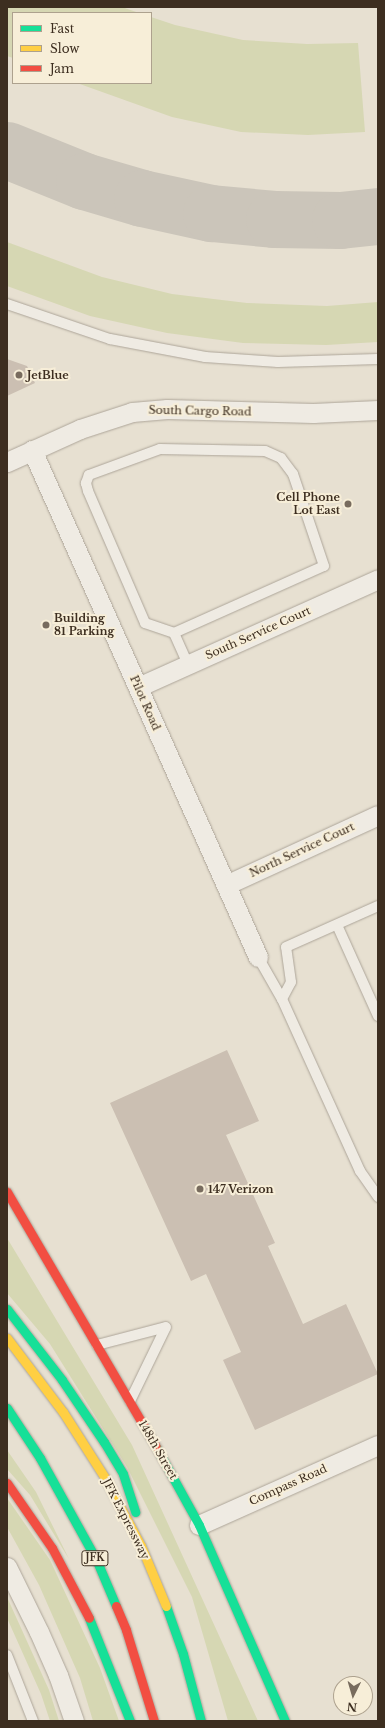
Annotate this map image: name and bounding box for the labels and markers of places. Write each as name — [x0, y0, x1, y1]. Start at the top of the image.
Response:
place label: JetBlue — [27, 368, 69, 382]
marker: JetBlue — [14, 370, 24, 380]
place label: Cell Phone Lot East — [276, 491, 340, 517]
marker: Cell Phone Lot East — [343, 499, 353, 509]
place label: Building 81 Parking — [54, 612, 114, 638]
marker: Building 81 Parking — [41, 620, 51, 630]
place label: 147 Verizon — [208, 1182, 274, 1196]
marker: 147 Verizon — [195, 1184, 205, 1194]

